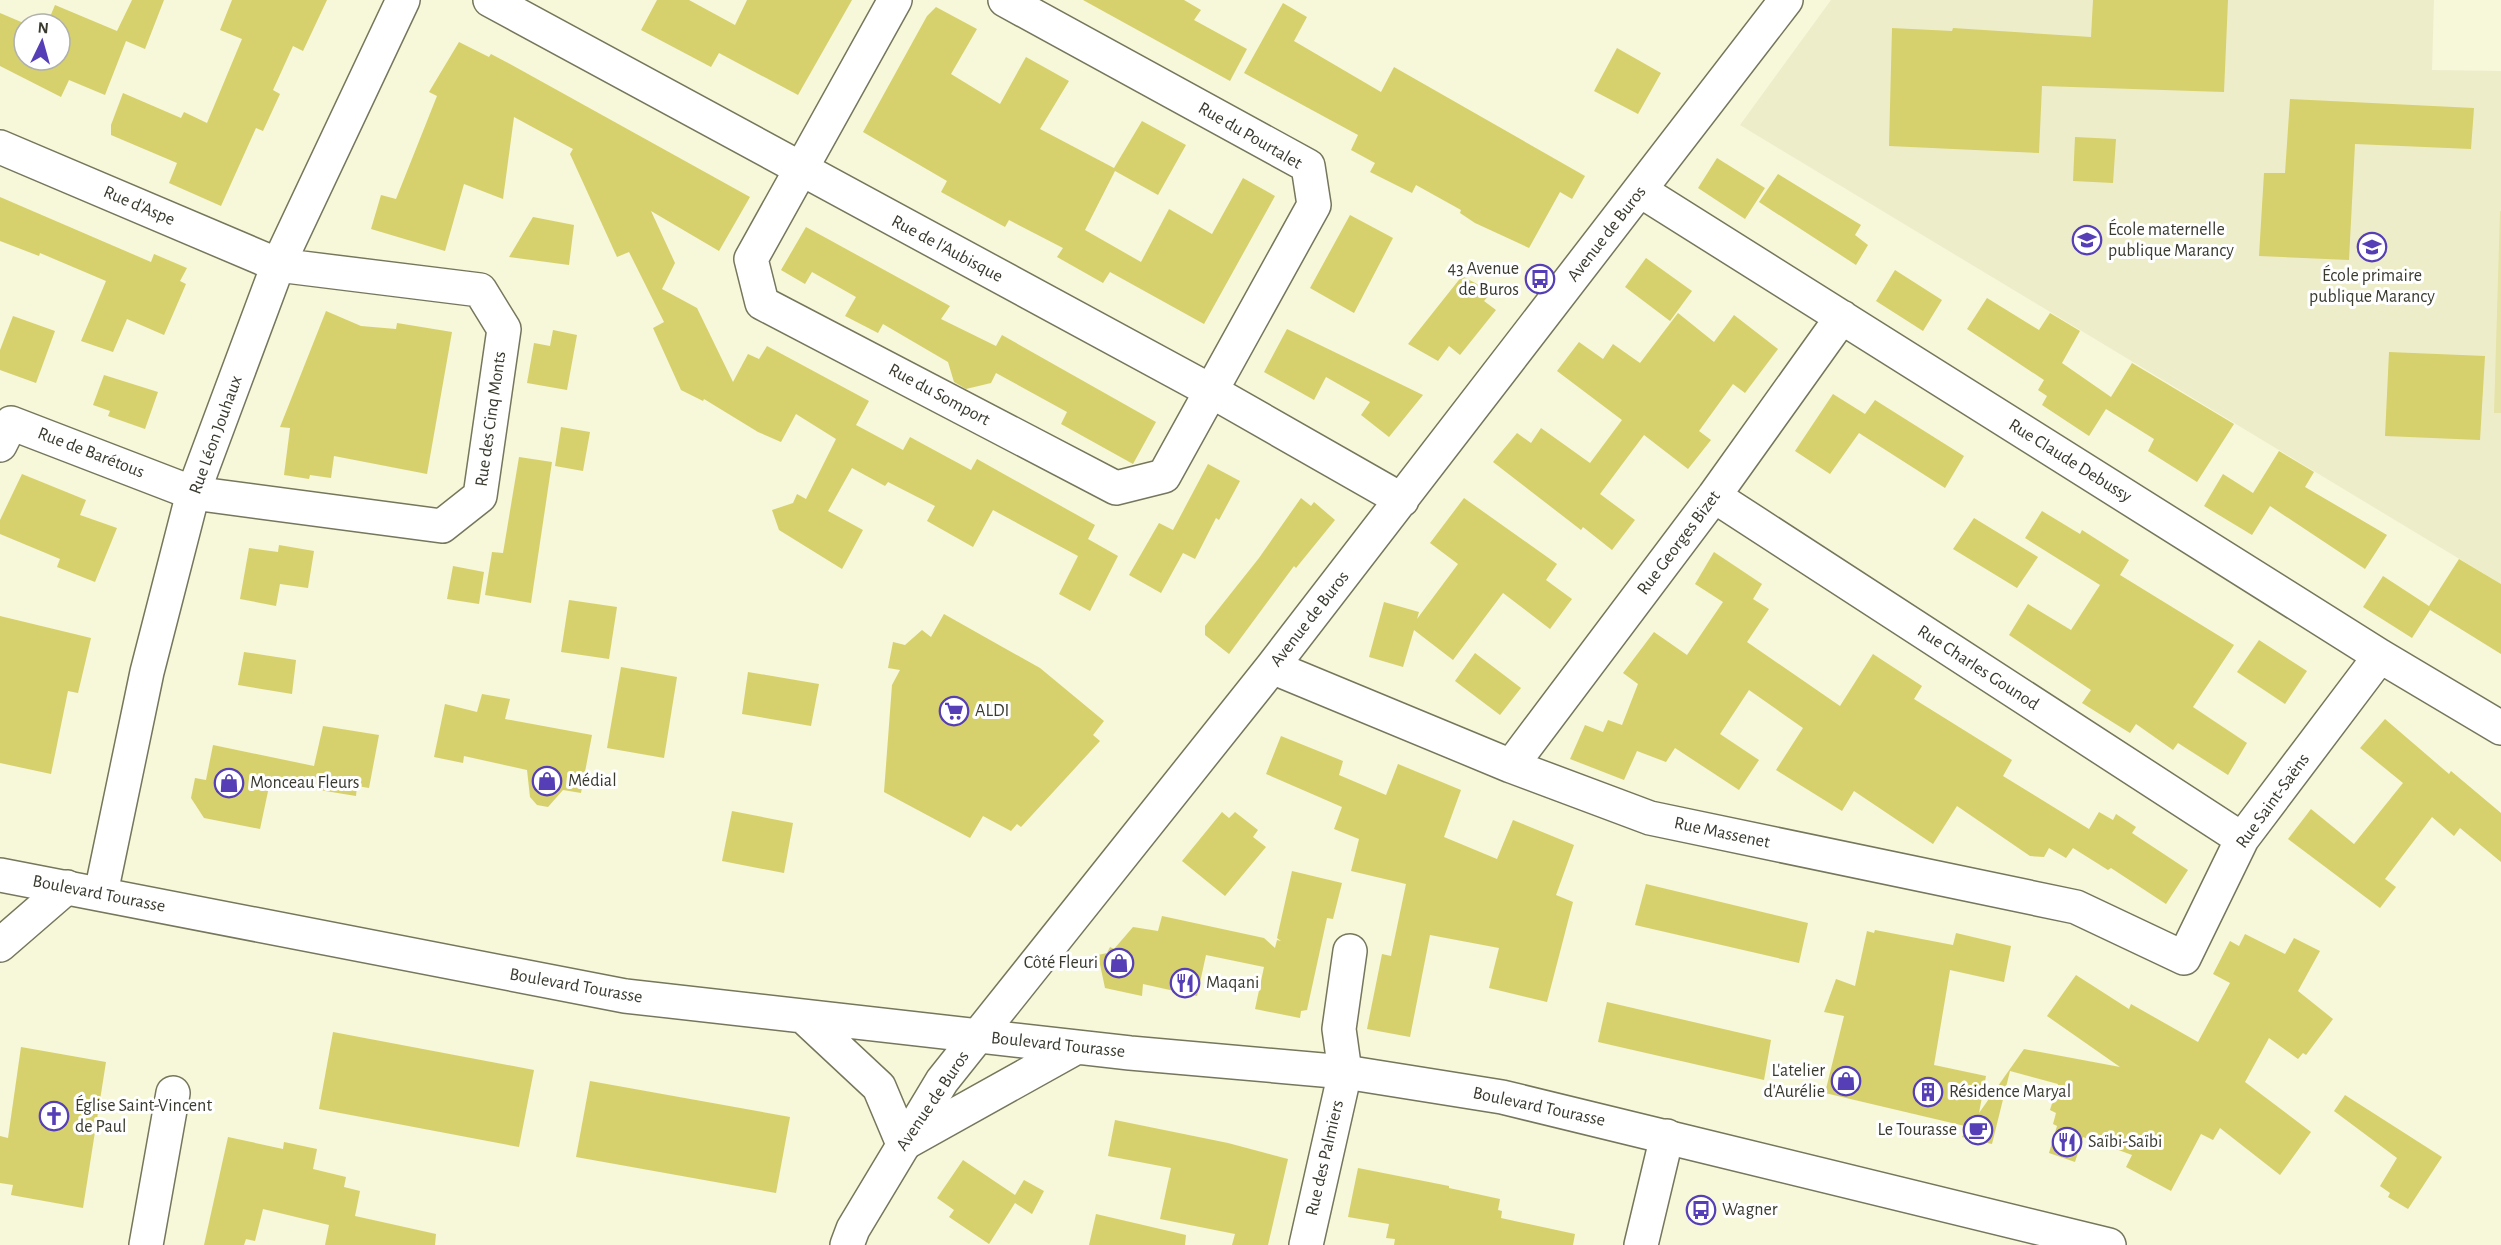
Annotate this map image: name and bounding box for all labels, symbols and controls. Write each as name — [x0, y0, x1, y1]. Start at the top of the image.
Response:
north arrow — [12, 12, 72, 72]
text: N — [37, 20, 49, 37]
street label: Rue du Pourtalet — [1195, 99, 1305, 173]
street label: Rue d'Aspe — [101, 183, 177, 229]
street label: Avenue de Buros — [1564, 183, 1650, 285]
street label: Rue de l'Aubisque — [888, 212, 1006, 286]
place label: École maternelle publique Marancy — [2108, 218, 2234, 260]
school or university icon: École maternelle publique Marancy — [2071, 224, 2103, 256]
school or university icon: École primaire publique Marancy — [2356, 231, 2388, 263]
place label: 43 Avenue de Buros — [1447, 260, 1519, 299]
bus stop icon: 43 Avenue de Buros — [1524, 263, 1556, 295]
place label: École primaire publique Marancy — [2309, 264, 2435, 306]
street label: Rue des Cinq Monts — [473, 350, 509, 488]
street label: Rue du Somport — [885, 361, 993, 429]
street label: Rue Léon Jouhaux — [186, 373, 246, 497]
street label: Rue Claude Debussy — [2005, 416, 2135, 506]
street label: Rue de Barétous — [35, 424, 147, 482]
street label: Rue Georges Bizet — [1634, 487, 1724, 598]
street label: Avenue de Buros — [1267, 568, 1353, 670]
street label: Rue Charles Gounod — [1914, 622, 2042, 714]
supermarket icon: ALDI — [938, 695, 970, 727]
place label: ALDI — [975, 702, 1009, 720]
street label: Rue Saint-Saëns — [2233, 750, 2313, 852]
shop icon: Médial — [531, 765, 563, 797]
shop icon: Monceau Fleurs — [213, 767, 245, 799]
place label: Médial — [568, 772, 617, 790]
place label: Monceau Fleurs — [250, 774, 360, 792]
street label: Rue Massenet — [1673, 814, 1772, 852]
street label: Boulevard Tourasse — [31, 872, 167, 916]
shop icon: Côté Fleuri — [1103, 947, 1135, 979]
place label: Côté Fleuri — [1024, 954, 1098, 972]
street label: Boulevard Tourasse — [508, 965, 644, 1007]
restaurant icon: Maqani — [1169, 967, 1201, 999]
place label: Maqani — [1206, 974, 1259, 992]
street label: Boulevard Tourasse — [990, 1029, 1126, 1061]
street label: Avenue de Buros — [893, 1048, 973, 1154]
place label: L'atelier d'Aurélie — [1764, 1062, 1825, 1101]
shop icon: L'atelier d'Aurélie — [1830, 1065, 1862, 1097]
building icon: Résidence Maryal — [1912, 1076, 1944, 1108]
place label: Résidence Maryal — [1949, 1083, 2071, 1101]
street label: Boulevard Tourasse — [1471, 1084, 1607, 1130]
place label: Église Saint-Vincent de Paul — [75, 1094, 212, 1136]
street label: Rue des Palmiers — [1303, 1098, 1347, 1218]
church icon: Église Saint-Vincent de Paul — [38, 1100, 70, 1132]
cafe icon: Le Tourasse — [1962, 1114, 1994, 1146]
place label: Le Tourasse — [1877, 1121, 1957, 1139]
restaurant icon: Saïbi-Saïbi — [2051, 1126, 2083, 1158]
place label: Saïbi-Saïbi — [2088, 1133, 2162, 1151]
bus stop icon: Wagner — [1685, 1194, 1717, 1226]
place label: Wagner — [1722, 1201, 1778, 1219]

